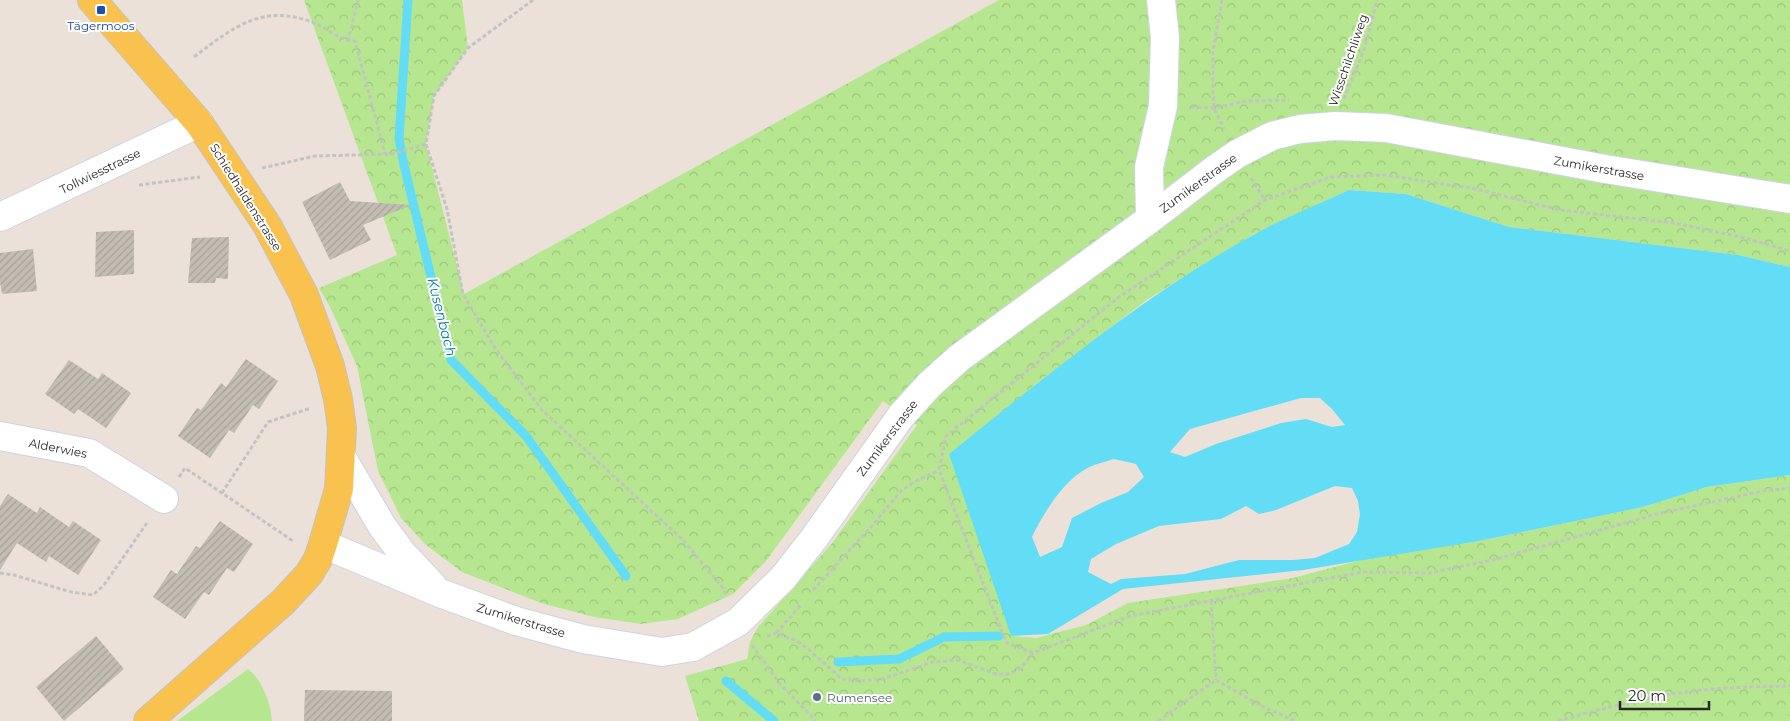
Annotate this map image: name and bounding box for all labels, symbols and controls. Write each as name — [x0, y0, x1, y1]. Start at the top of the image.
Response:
marker: Tägermoos — [95, 4, 107, 16]
street label: Wisschilchliweg — [1325, 12, 1371, 108]
place label: Tägermoos — [67, 18, 135, 33]
street label: Schiedhaldenstrasse — [207, 141, 285, 253]
street label: Tollwiesstrasse — [57, 145, 143, 197]
street label: Zumikerstrasse — [1156, 150, 1240, 216]
street label: Zumikerstrasse — [1552, 153, 1646, 183]
water label: Kusenbach — [424, 276, 460, 358]
street label: Zumikerstrasse — [853, 397, 921, 479]
street label: Alderwies — [28, 435, 89, 461]
street label: Zumikerstrasse — [475, 599, 567, 641]
scale bar — [1620, 678, 1709, 710]
text: 20 m — [1628, 686, 1666, 705]
place label: Rumensee — [827, 690, 892, 705]
marker: Rumensee — [811, 691, 823, 703]

